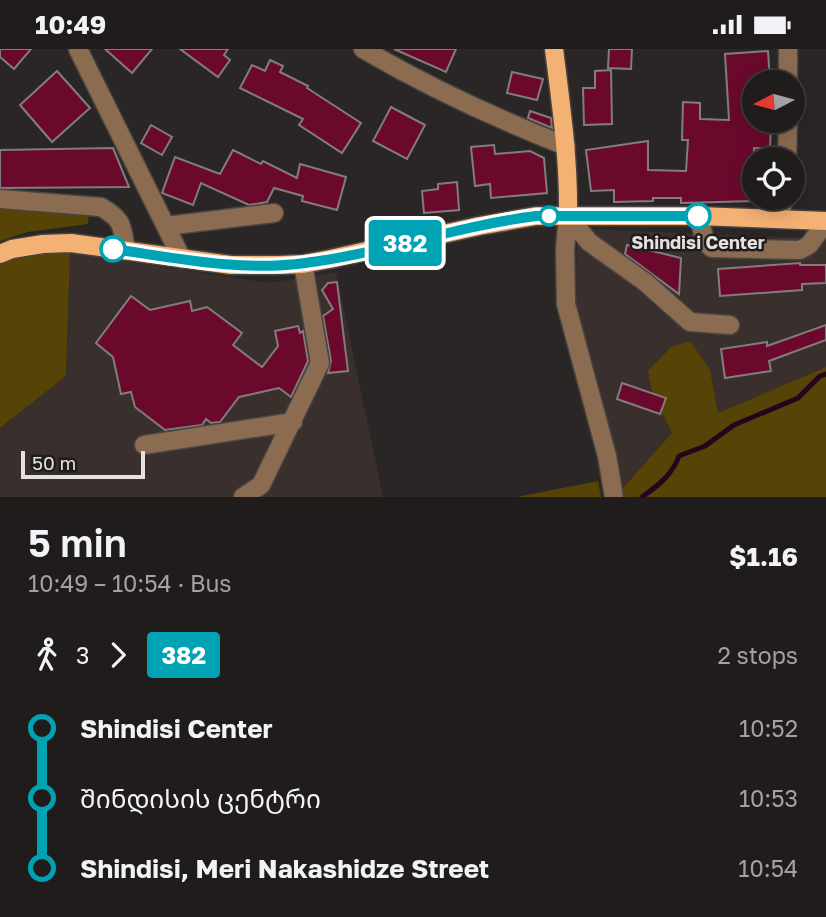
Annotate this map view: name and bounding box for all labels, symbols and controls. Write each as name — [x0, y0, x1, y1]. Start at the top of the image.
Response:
text: 10:49 — [35, 9, 106, 40]
north arrow — [742, 70, 805, 133]
map controls — [742, 70, 805, 210]
button: locate — [742, 147, 805, 210]
marker: Shindisi Center — [685, 203, 711, 229]
unlabelled marker — [539, 206, 559, 226]
line badge: 382 — [365, 220, 445, 266]
text: 382 — [383, 228, 427, 257]
place label: Shindisi Center — [631, 231, 765, 253]
unlabelled marker — [100, 236, 126, 262]
scale bar — [21, 448, 145, 480]
text: 50 m — [32, 451, 76, 474]
text: 5 min — [28, 520, 127, 565]
text: $1.16 — [729, 541, 798, 572]
text: 10:49 – 10:54 · Bus — [28, 569, 232, 597]
icon: walk — [28, 636, 66, 674]
icon: forward — [99, 636, 137, 674]
text: 382 — [161, 640, 206, 669]
text: 3 — [76, 641, 89, 669]
text: 2 stops — [717, 641, 798, 669]
text: Shindisi Center — [80, 713, 273, 744]
text: 10:52 — [739, 714, 798, 742]
text: შინდისის ცენტრი — [80, 783, 321, 814]
text: 10:53 — [739, 784, 798, 812]
text: Shindisi, Meri Nakashidze Street — [80, 853, 489, 884]
text: 10:54 — [738, 854, 798, 882]

